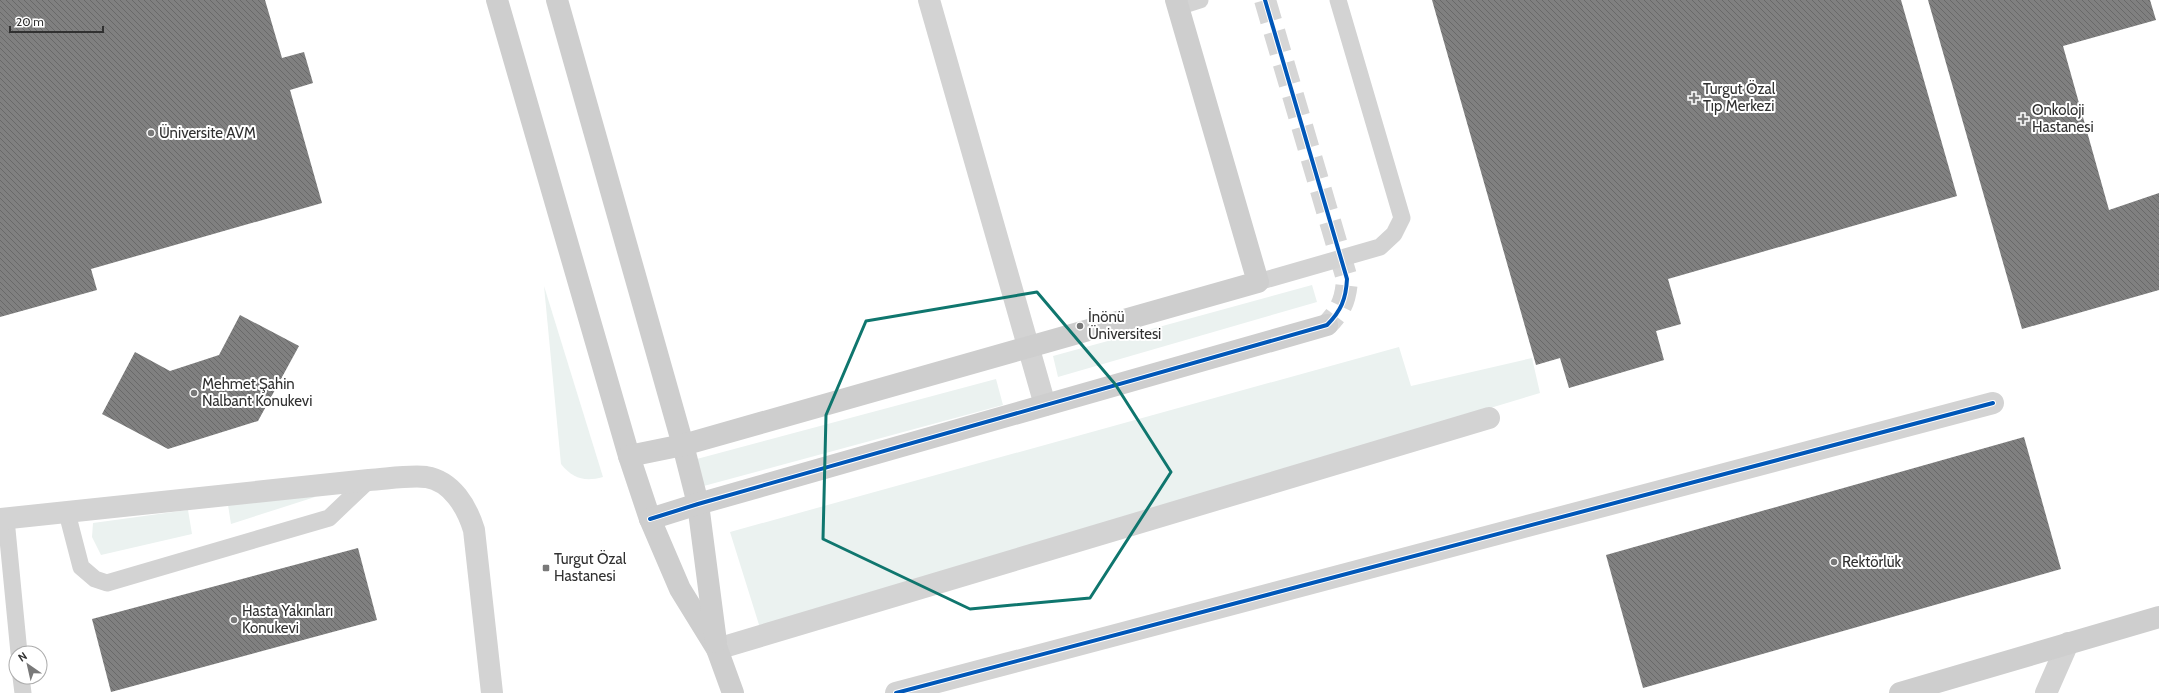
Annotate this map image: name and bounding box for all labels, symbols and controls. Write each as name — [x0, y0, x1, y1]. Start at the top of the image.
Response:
scale bar — [10, 8, 103, 34]
text: 20 m — [16, 14, 44, 29]
place label: Turgut Özal Tıp Merkezi — [1703, 80, 1776, 115]
marker: Turgut Özal Tıp Merkezi — [1688, 92, 1700, 104]
place label: Onkoloji Hastanesi — [2032, 101, 2094, 136]
marker: Onkoloji Hastanesi — [2017, 113, 2029, 125]
place label: Üniversite AVM — [159, 124, 256, 142]
marker: Üniversite AVM — [146, 128, 156, 138]
place label: İnönü Üniversitesi — [1088, 307, 1161, 343]
marker: İnönü Üniversitesi — [1075, 321, 1085, 331]
place label: Mehmet Şahin Nalbant Konukevi — [202, 375, 312, 410]
marker: Mehmet Şahin Nalbant Konukevi — [189, 388, 199, 398]
place label: Turgut Özal Hastanesi — [554, 550, 627, 585]
place label: Rektörlük — [1842, 553, 1902, 571]
marker: Rektörlük — [1829, 557, 1839, 567]
marker: Turgut Özal Hastanesi — [541, 563, 551, 573]
place label: Hasta Yakınları Konukevi — [242, 602, 333, 637]
marker: Hasta Yakınları Konukevi — [229, 615, 239, 625]
north arrow — [8, 645, 48, 685]
text: N — [15, 649, 30, 665]

